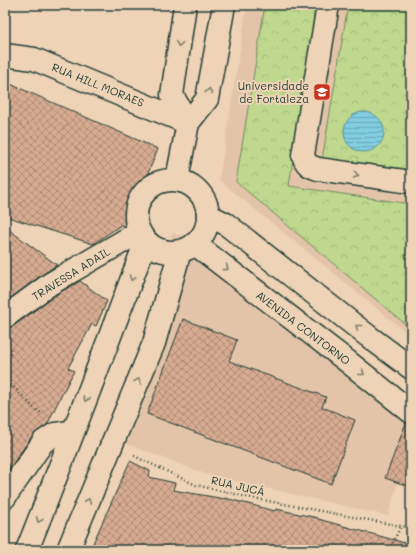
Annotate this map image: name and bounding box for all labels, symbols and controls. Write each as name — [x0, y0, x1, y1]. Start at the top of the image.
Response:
one-way arrow — [175, 41, 184, 47]
street label: RUA HILL MORAES — [50, 59, 146, 110]
place label: Universidade de Fortaleza — [238, 78, 309, 106]
school or university icon: Universidade de Fortaleza — [312, 82, 332, 102]
one-way arrow — [204, 88, 212, 94]
one-way arrow — [353, 170, 360, 179]
street label: TRAVESSA ADAIL — [29, 243, 113, 304]
one-way arrow — [221, 263, 228, 270]
one-way arrow — [129, 274, 137, 281]
street label: AVENIDA CONTORNO — [253, 287, 354, 368]
one-way arrow — [355, 325, 362, 332]
one-way arrow — [358, 368, 365, 375]
one-way arrow — [133, 377, 141, 385]
one-way arrow — [83, 396, 91, 403]
street label: RUA JUCÁ — [210, 472, 266, 499]
one-way arrow — [84, 498, 92, 505]
one-way arrow — [36, 516, 44, 524]

